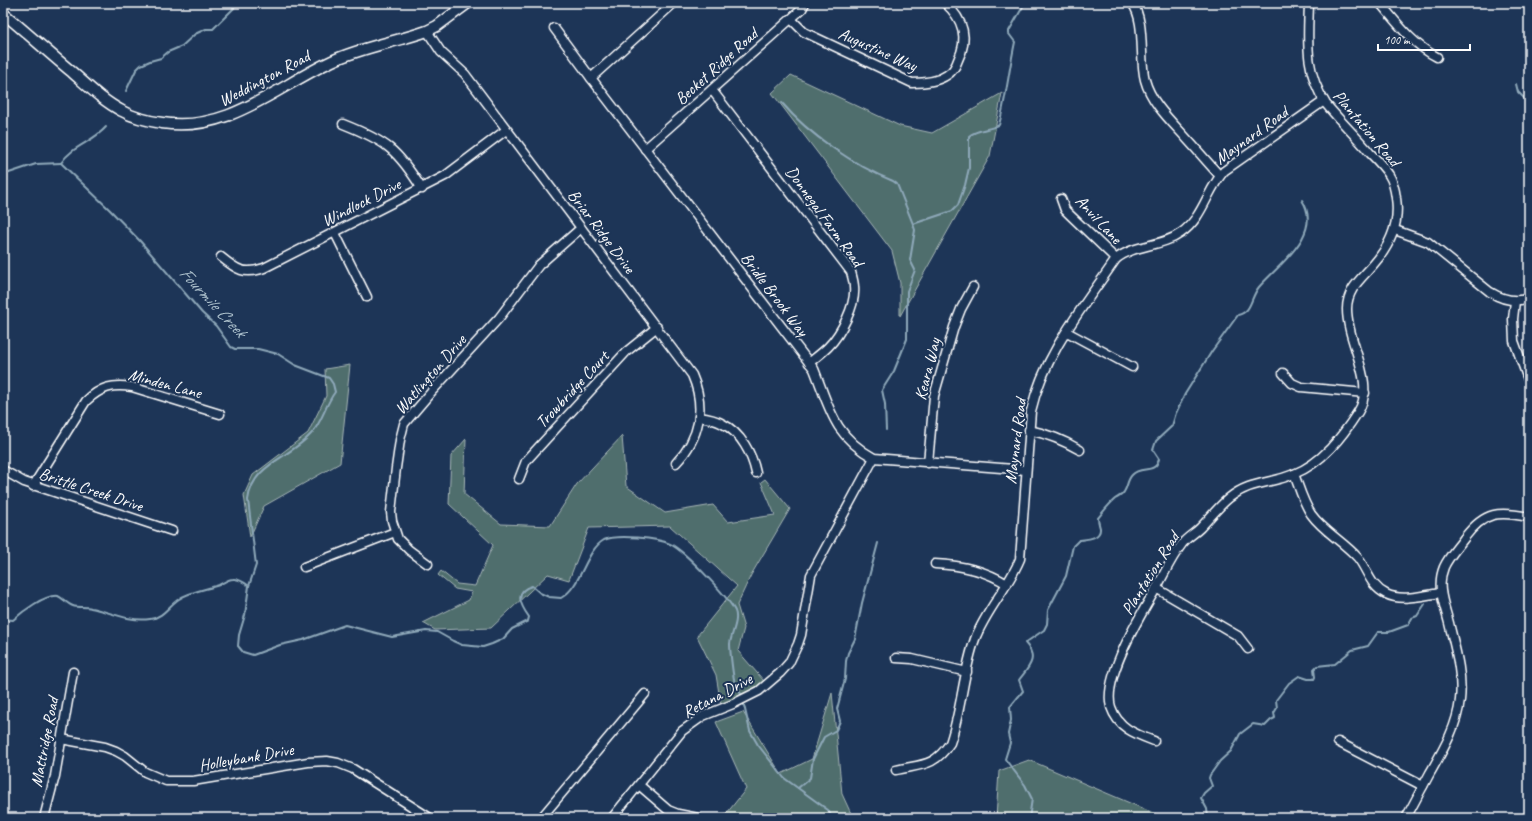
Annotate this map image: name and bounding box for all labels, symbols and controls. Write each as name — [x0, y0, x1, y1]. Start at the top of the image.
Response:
street label: Becket Ridge Road — [670, 22, 764, 109]
street label: Augustine Way — [835, 23, 921, 77]
scale bar — [1378, 26, 1470, 52]
text: 100 m — [1384, 32, 1411, 48]
street label: Weddington Road — [215, 45, 315, 111]
street label: Plantation Road — [1328, 86, 1406, 173]
street label: Maynard Road — [1211, 100, 1295, 169]
street label: Donnegal Farm Road — [781, 162, 870, 273]
street label: Windlock Drive — [318, 173, 406, 231]
street label: Briar Ridge Drive — [563, 185, 641, 279]
street label: Anvil Lane — [1071, 191, 1127, 249]
street label: Bridle Brook Way — [736, 248, 814, 341]
water label: Fourmile Creek — [175, 262, 253, 344]
street label: Watlington Drive — [390, 329, 472, 419]
street label: Keara Way — [910, 335, 946, 402]
street label: Trowbridge Court — [531, 344, 615, 433]
street label: Minden Lane — [126, 364, 205, 404]
street label: Maynard Road — [1000, 394, 1032, 485]
street label: Brittle Creek Drive — [36, 463, 147, 517]
street label: Plantation Road — [1117, 526, 1185, 619]
street label: Retana Drive — [679, 668, 757, 723]
street label: Mattridge Road — [25, 693, 64, 789]
street label: Holleybank Drive — [197, 739, 296, 776]

